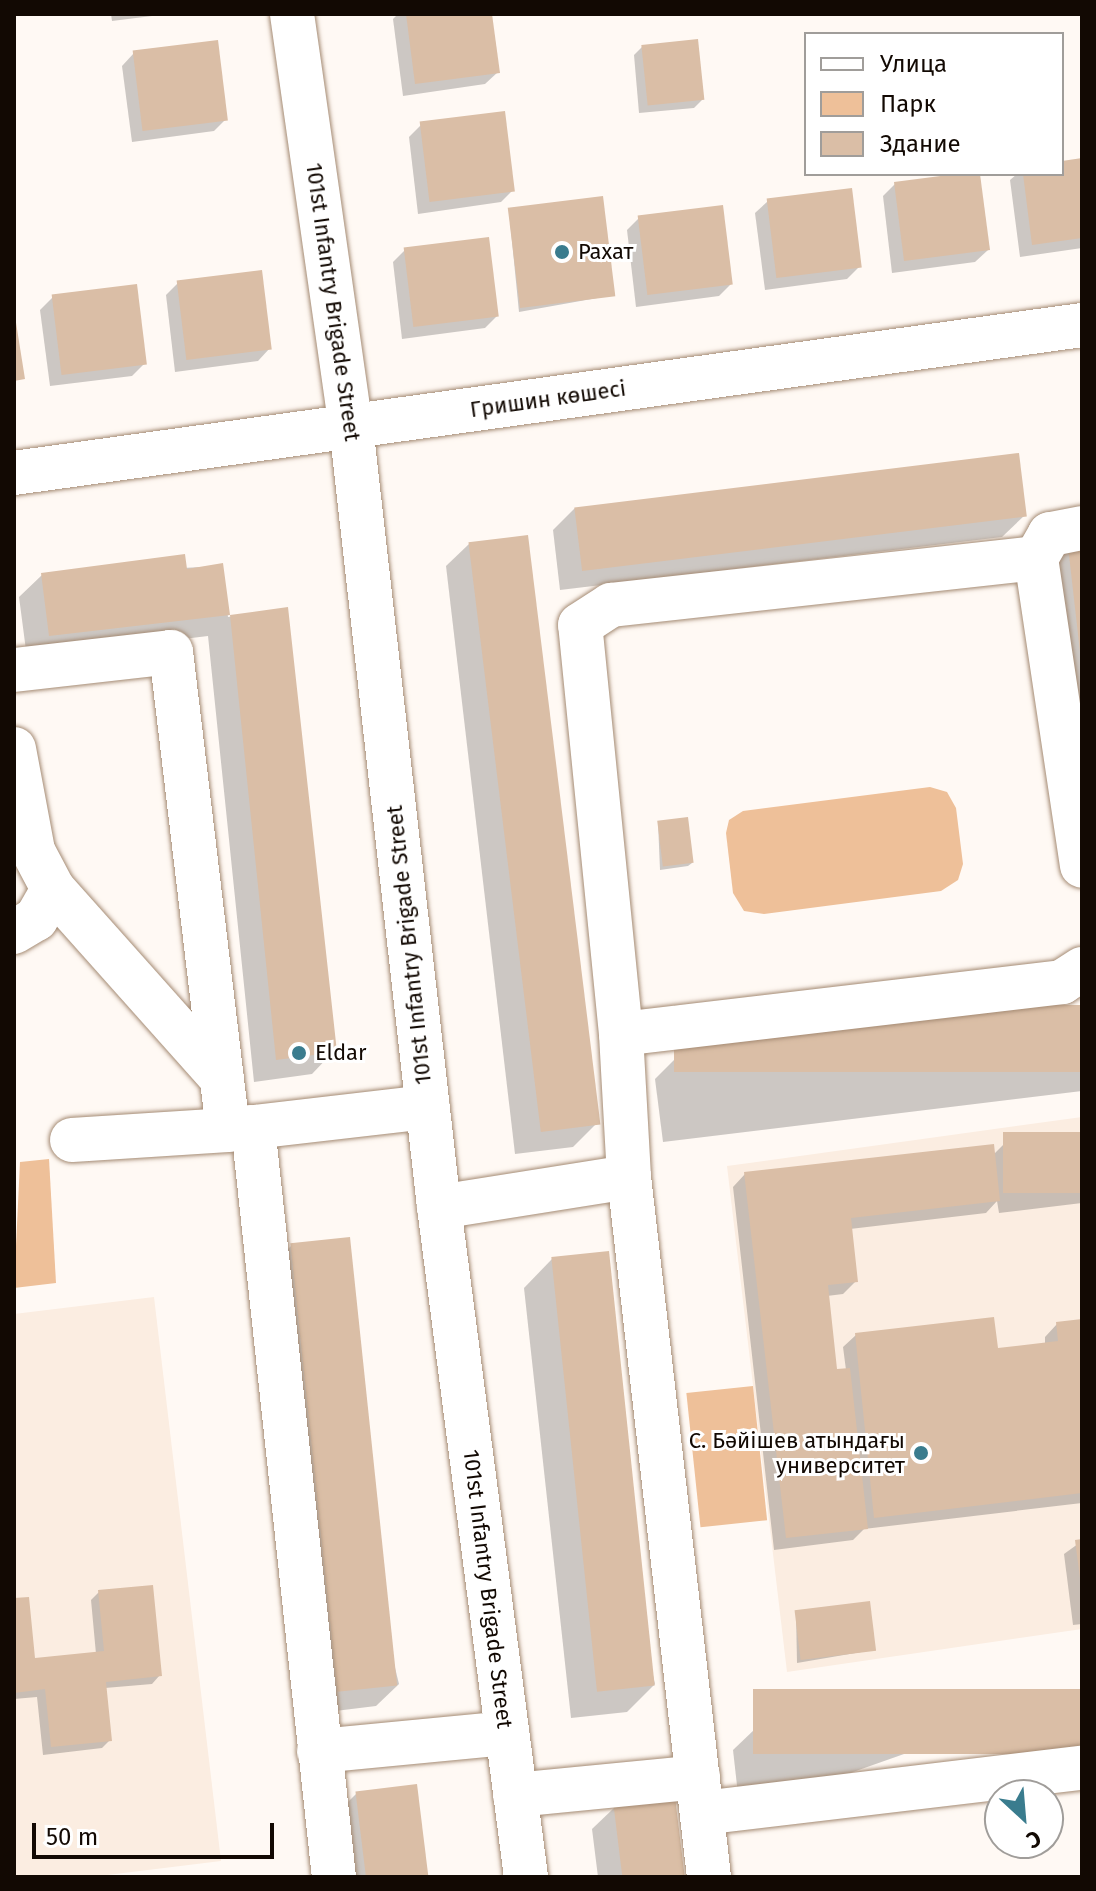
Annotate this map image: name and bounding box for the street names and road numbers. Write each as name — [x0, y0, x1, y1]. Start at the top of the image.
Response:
street label: 101st Infantry Brigade Street — [300, 161, 366, 443]
street label: Гришин көшесі — [468, 375, 628, 423]
street label: 101st Infantry Brigade Street — [381, 804, 437, 1086]
street label: 101st Infantry Brigade Street — [458, 1448, 518, 1730]

